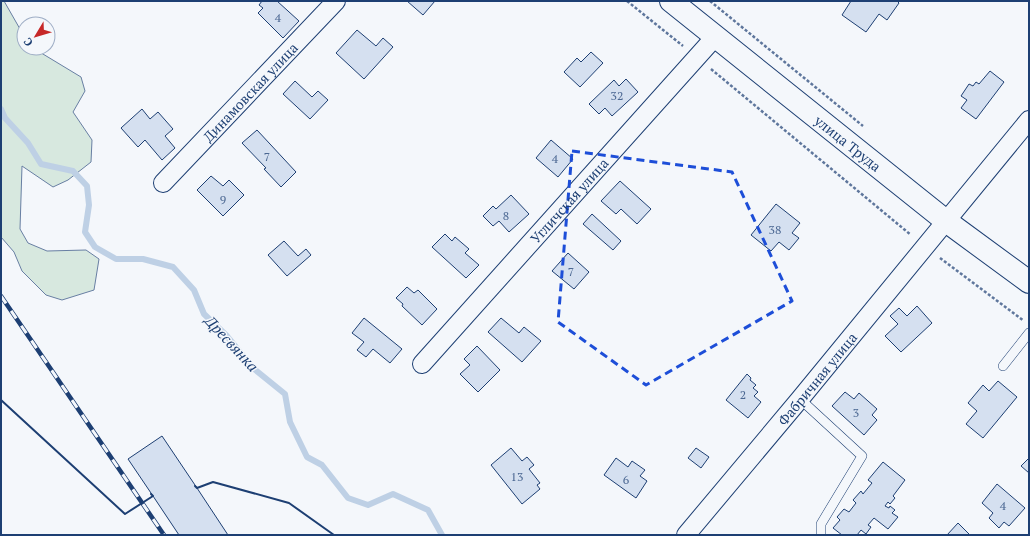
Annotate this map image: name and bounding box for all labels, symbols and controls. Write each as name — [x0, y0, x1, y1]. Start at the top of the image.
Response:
house number: 4 — [275, 10, 282, 25]
north arrow — [16, 16, 56, 56]
text: С — [20, 35, 36, 49]
street label: Динамовская улица — [198, 38, 301, 145]
house number: 32 — [611, 88, 623, 103]
street label: улица Труда — [810, 110, 885, 175]
house number: 7 — [264, 149, 270, 164]
house number: 4 — [552, 151, 559, 166]
street label: Угличская улица — [526, 153, 612, 247]
house number: 9 — [220, 192, 226, 207]
house number: 8 — [503, 208, 509, 223]
house number: 38 — [769, 222, 781, 237]
house number: 7 — [568, 264, 574, 279]
water label: Дресвянка — [200, 310, 263, 375]
street label: Фабричная улица — [773, 328, 861, 429]
house number: 2 — [740, 387, 746, 402]
house number: 3 — [853, 405, 859, 420]
house number: 13 — [511, 469, 523, 484]
house number: 6 — [623, 472, 630, 487]
house number: 4 — [1000, 498, 1007, 513]

